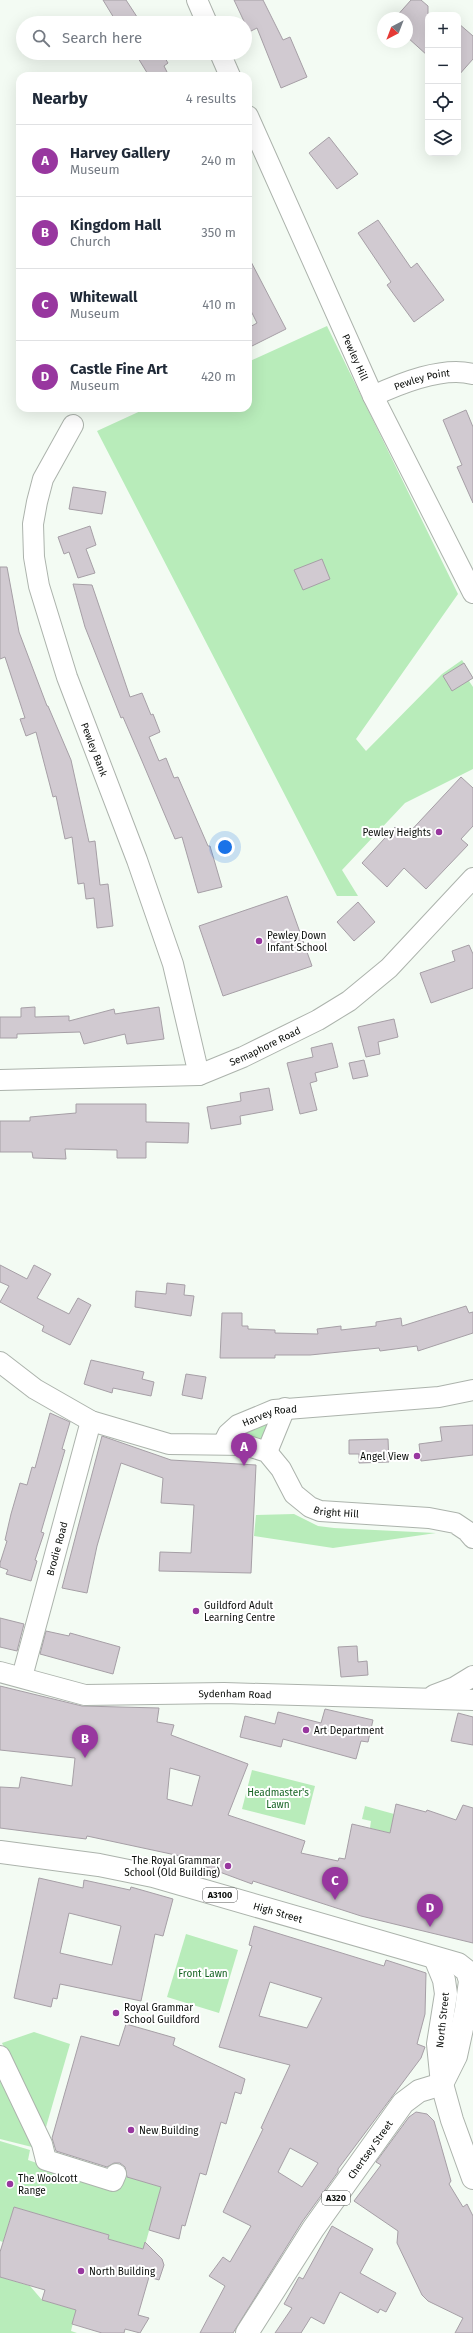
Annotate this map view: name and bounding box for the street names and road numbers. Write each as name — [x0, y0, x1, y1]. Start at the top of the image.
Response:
street label: Pewley Hill — [339, 332, 370, 383]
street label: Pewley Point — [392, 367, 451, 393]
street label: Pewley Bank — [78, 721, 110, 779]
street label: Semaphore Road — [228, 1025, 303, 1069]
street label: Harvey Road — [241, 1403, 297, 1430]
street label: Bright Hill — [311, 1504, 359, 1520]
street label: Brodie Road — [45, 1520, 71, 1577]
street label: Sydenham Road — [198, 1688, 272, 1701]
road number: A3100 — [203, 1888, 237, 1902]
street label: High Street — [252, 1900, 304, 1926]
street label: North Street — [434, 1991, 452, 2048]
street label: Chertsey Street — [346, 2118, 396, 2182]
road number: A320 — [322, 2191, 350, 2205]

